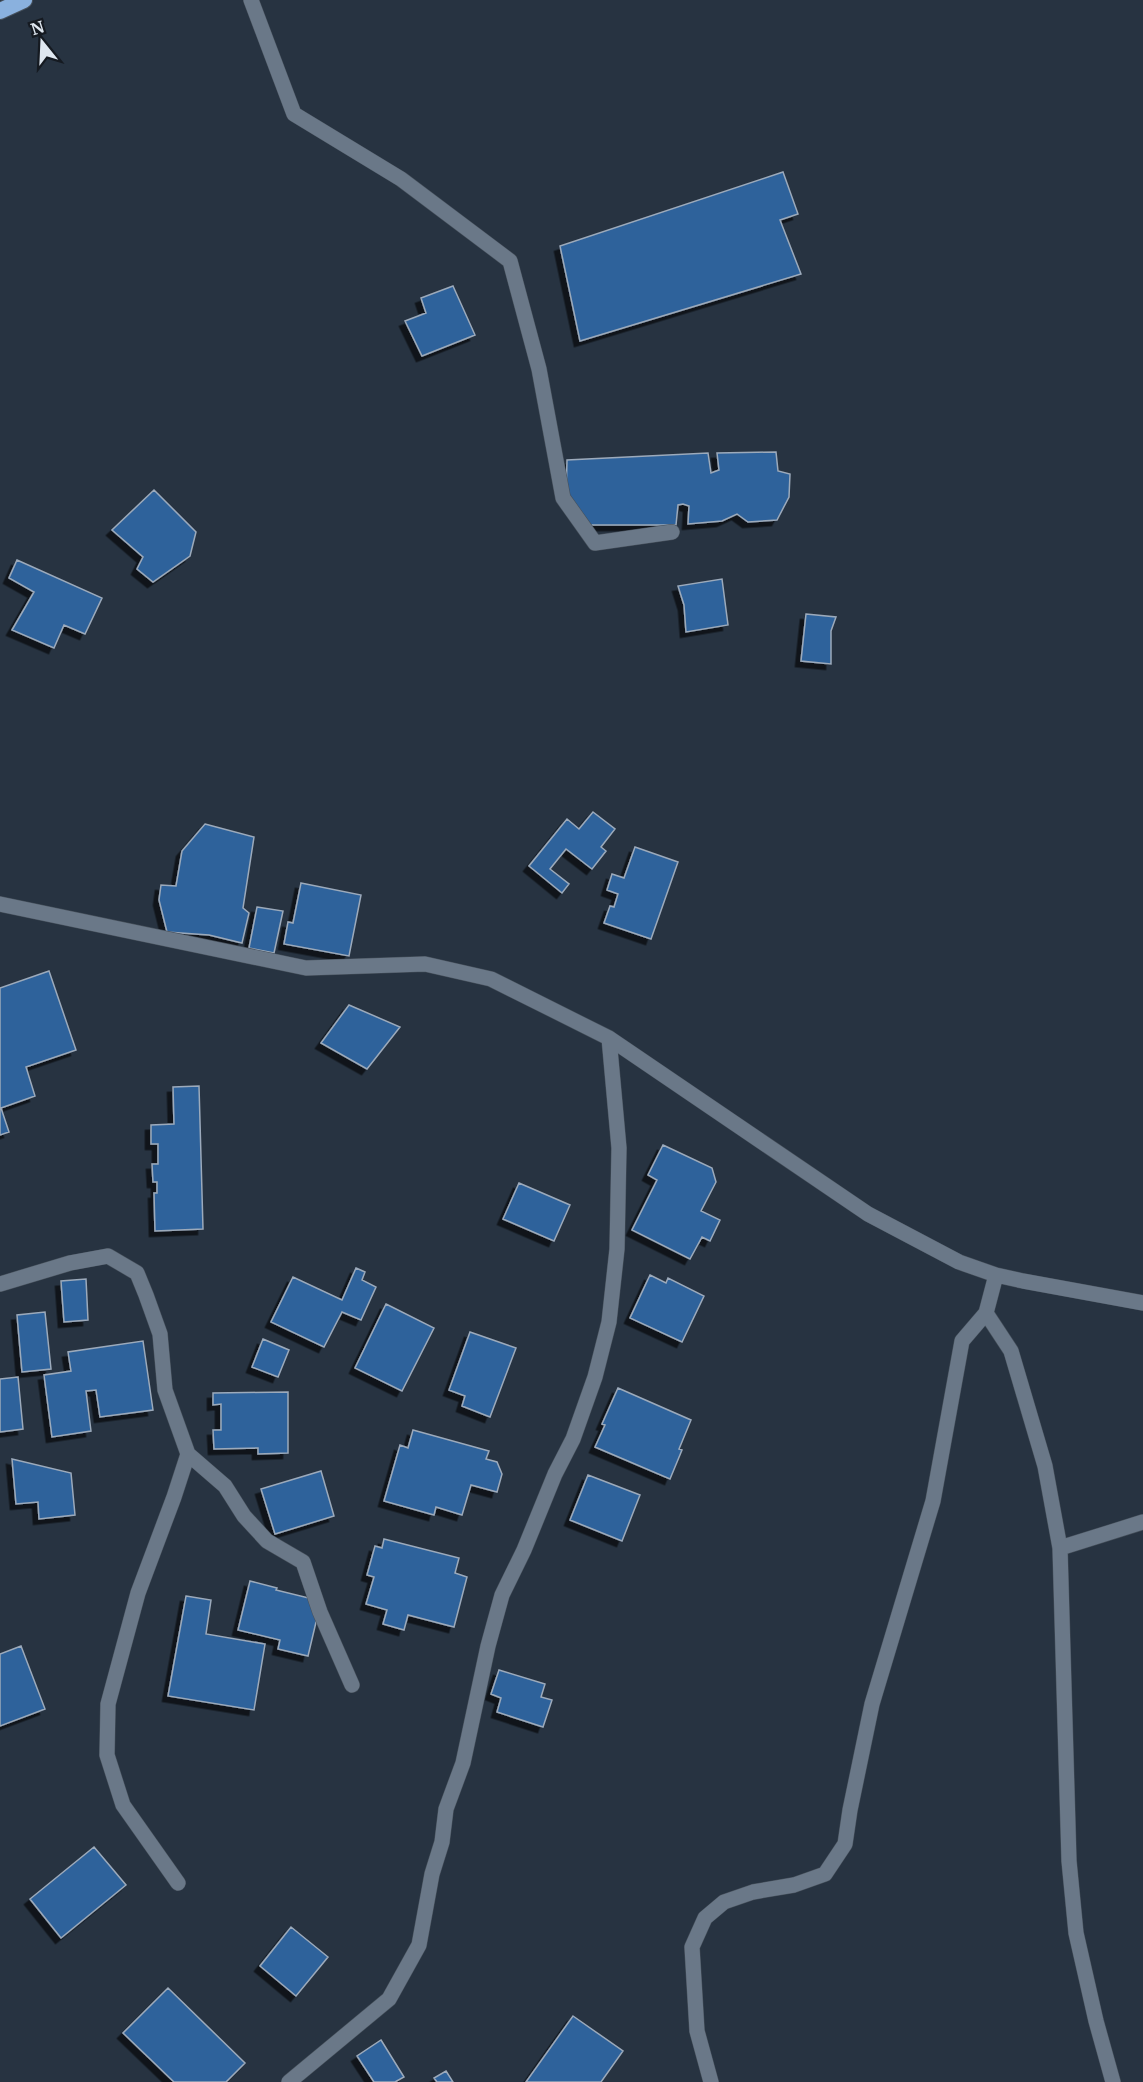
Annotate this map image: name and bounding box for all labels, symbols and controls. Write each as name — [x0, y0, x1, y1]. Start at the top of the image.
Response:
north arrow — [12, 12, 72, 72]
text: N — [28, 16, 47, 39]

